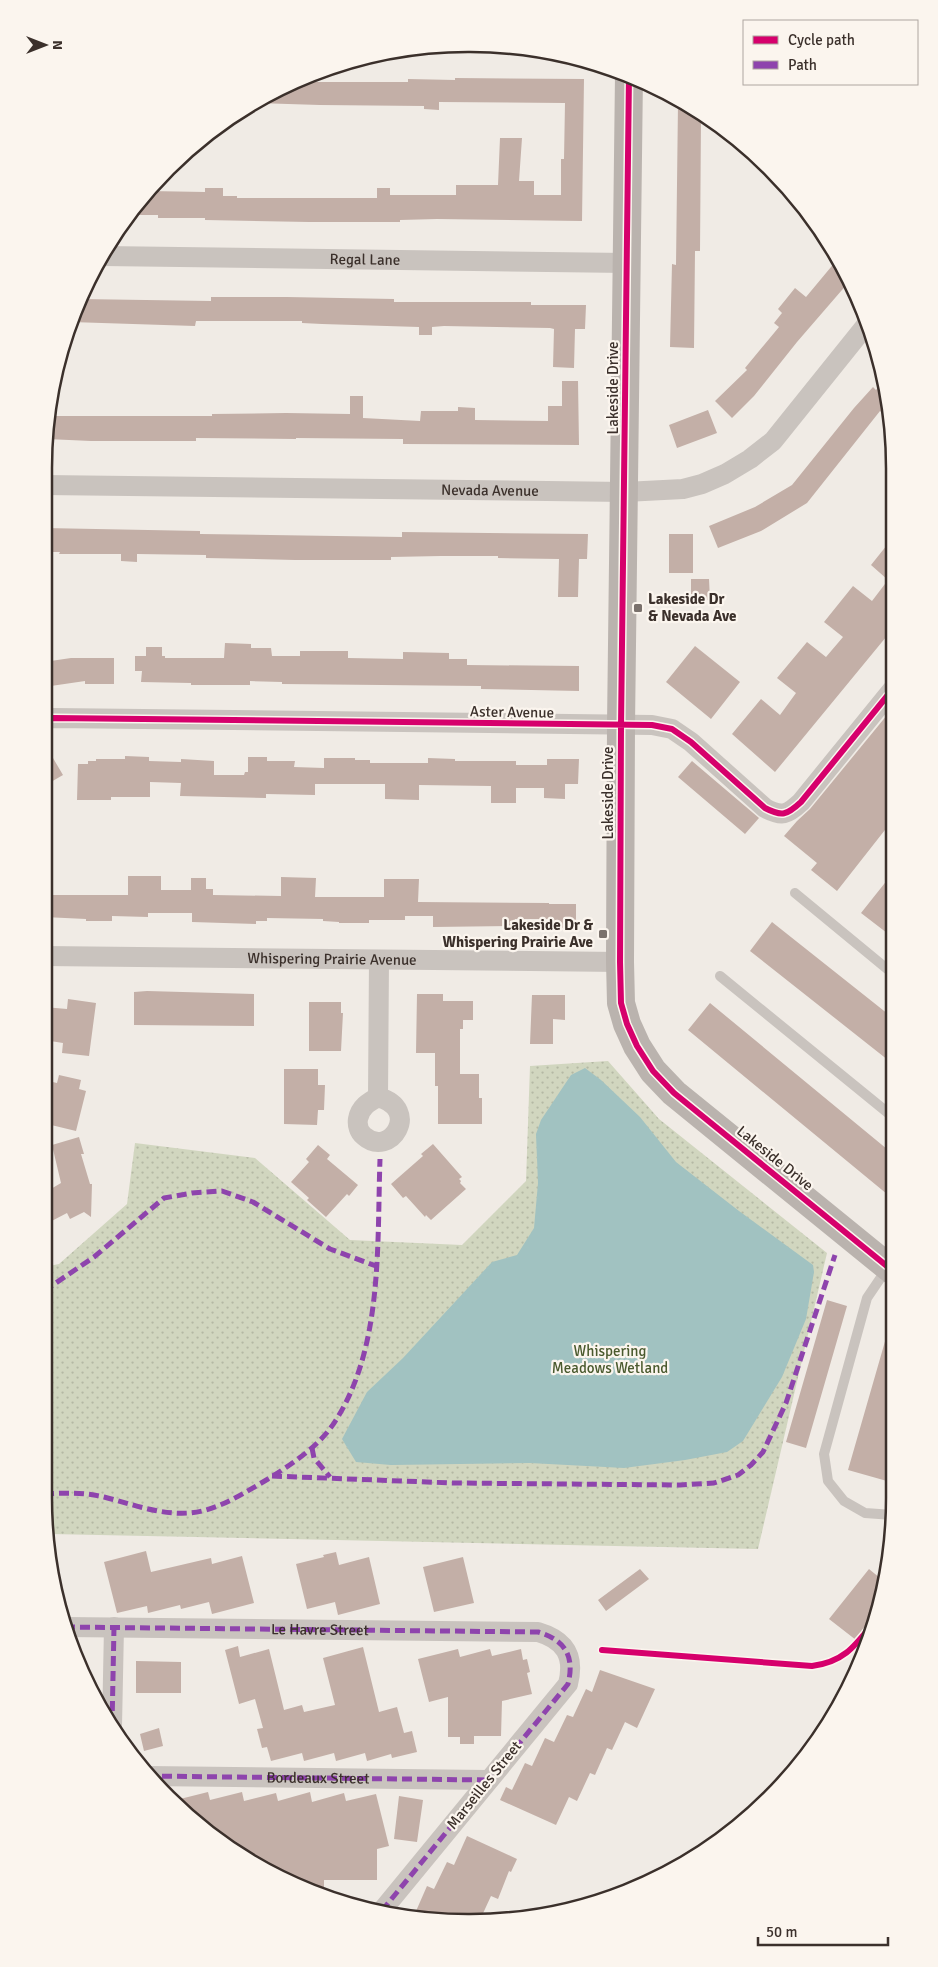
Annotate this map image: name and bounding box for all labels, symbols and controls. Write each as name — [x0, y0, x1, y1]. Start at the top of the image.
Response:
north arrow — [20, 20, 70, 70]
legend — [743, 20, 918, 85]
text: Cycle path — [788, 31, 855, 49]
text: N — [49, 40, 66, 50]
text: Path — [788, 56, 817, 74]
street label: Regal Lane — [330, 250, 400, 269]
street label: Lakeside Drive — [604, 342, 622, 434]
street label: Nevada Avenue — [441, 481, 539, 500]
place label: Lakeside Dr & Nevada Ave — [648, 590, 737, 625]
marker: Lakeside Dr & Nevada Ave — [632, 602, 644, 614]
street label: Aster Avenue — [470, 702, 554, 722]
street label: Lakeside Drive — [599, 747, 617, 839]
place label: Lakeside Dr & Whispering Prairie Ave — [442, 916, 593, 951]
marker: Lakeside Dr & Whispering Prairie Ave — [597, 928, 609, 940]
street label: Whispering Prairie Avenue — [247, 949, 417, 969]
street label: Lakeside Drive — [733, 1122, 817, 1194]
park label: Whispering Meadows Wetland — [552, 1342, 668, 1377]
street label: Le Havre Street — [271, 1620, 369, 1639]
street label: Marseilles Street — [443, 1737, 525, 1833]
street label: Bordeaux Street — [266, 1768, 370, 1788]
scale bar — [758, 1914, 888, 1946]
text: 50 m — [766, 1923, 797, 1941]

